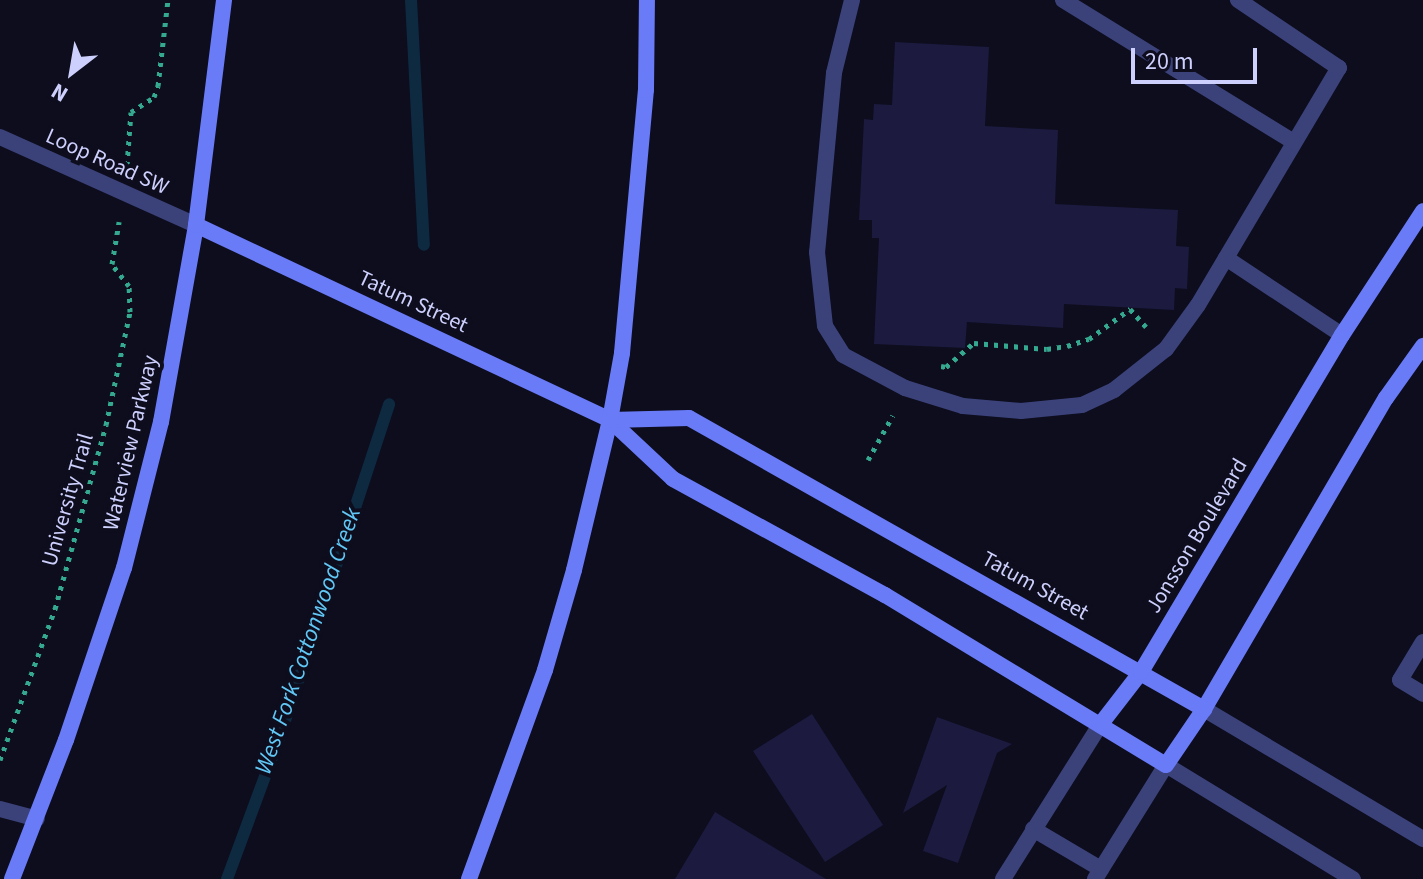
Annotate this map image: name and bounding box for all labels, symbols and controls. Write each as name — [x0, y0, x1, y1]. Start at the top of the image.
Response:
north arrow — [32, 32, 112, 112]
scale bar — [1135, 32, 1261, 82]
text: 20 m — [1145, 44, 1194, 79]
text: N — [45, 75, 74, 110]
street label: Loop Road SW — [42, 123, 172, 201]
street label: Tatum Street — [354, 265, 472, 339]
street label: Waterview Parkway — [98, 353, 164, 533]
street label: University Trail — [36, 431, 100, 569]
street label: Jonsson Boulevard — [1141, 454, 1253, 618]
water label: West Fork Cottonwood Creek — [249, 504, 367, 778]
street label: Tatum Street — [977, 546, 1093, 626]

